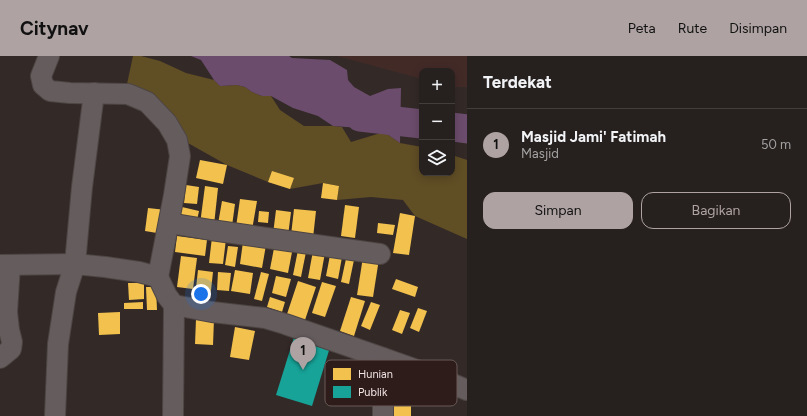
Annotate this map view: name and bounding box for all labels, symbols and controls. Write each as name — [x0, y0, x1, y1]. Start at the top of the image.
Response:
text: Citynav — [20, 17, 89, 40]
text: Peta — [628, 20, 656, 37]
text: Rute — [678, 20, 707, 37]
text: Disimpan — [729, 20, 787, 37]
map controls — [419, 68, 455, 176]
button: + — [419, 68, 455, 104]
text: Terdekat — [483, 72, 552, 92]
button: − — [419, 104, 455, 140]
text: Masjid Jami' Fatimah — [521, 128, 666, 146]
text: 1 — [493, 137, 499, 152]
text: 50 m — [761, 137, 791, 152]
button: layers — [419, 140, 455, 176]
text: Masjid — [521, 146, 559, 161]
button: Simpan — [483, 192, 633, 229]
button: Bagikan — [641, 192, 791, 229]
your location — [191, 284, 211, 304]
pin: 1 — [290, 337, 316, 370]
legend — [325, 360, 457, 406]
text: Hunian — [358, 368, 393, 381]
text: Publik — [358, 386, 388, 399]

